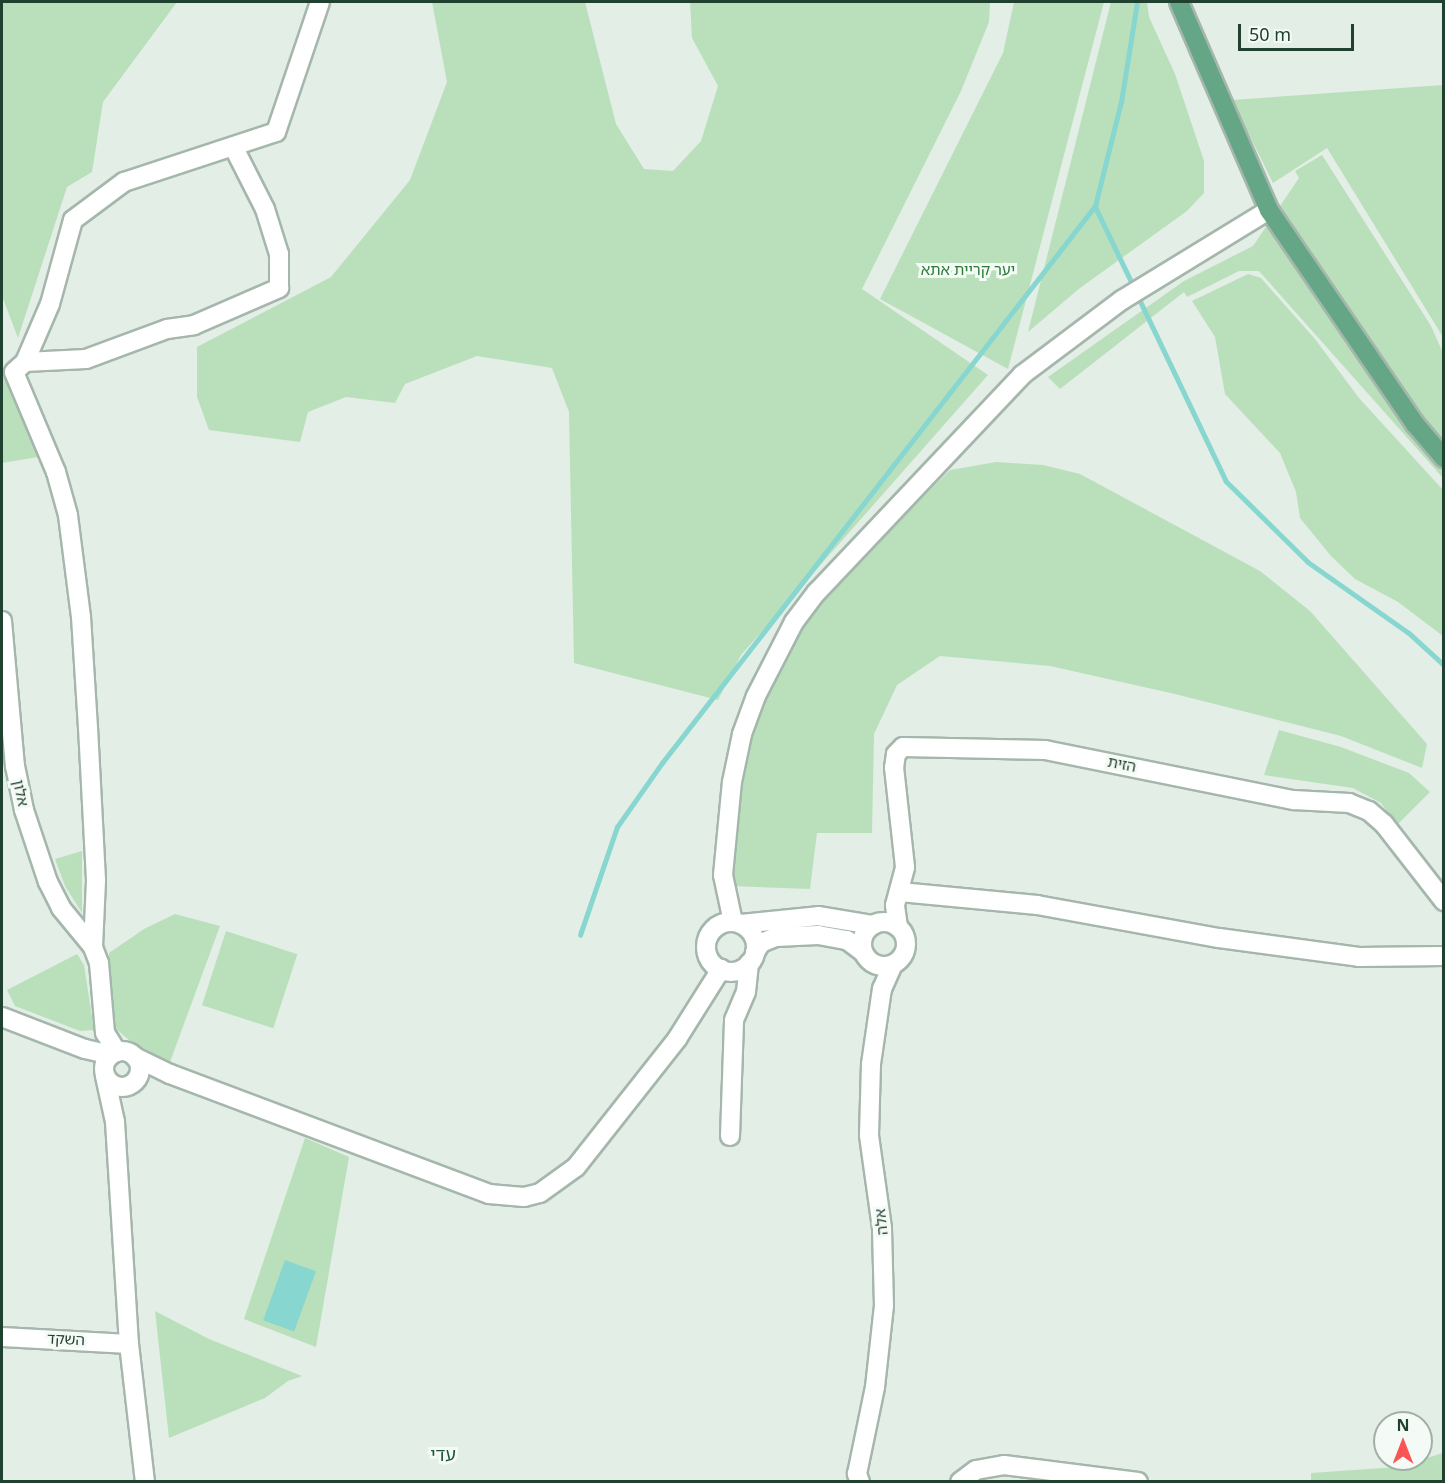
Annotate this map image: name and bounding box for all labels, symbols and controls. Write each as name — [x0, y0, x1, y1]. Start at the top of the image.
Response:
scale bar — [1241, 12, 1356, 50]
text: 50 m — [1249, 22, 1291, 46]
park label: יער קריית אתא — [921, 261, 1015, 279]
street label: הזית — [1106, 752, 1138, 776]
street label: אלון — [9, 778, 33, 808]
street label: אלה — [871, 1208, 891, 1236]
street label: השקד — [47, 1329, 85, 1349]
north arrow — [1373, 1411, 1433, 1471]
text: N — [1396, 1414, 1410, 1436]
district label: עדי — [430, 1443, 456, 1465]

